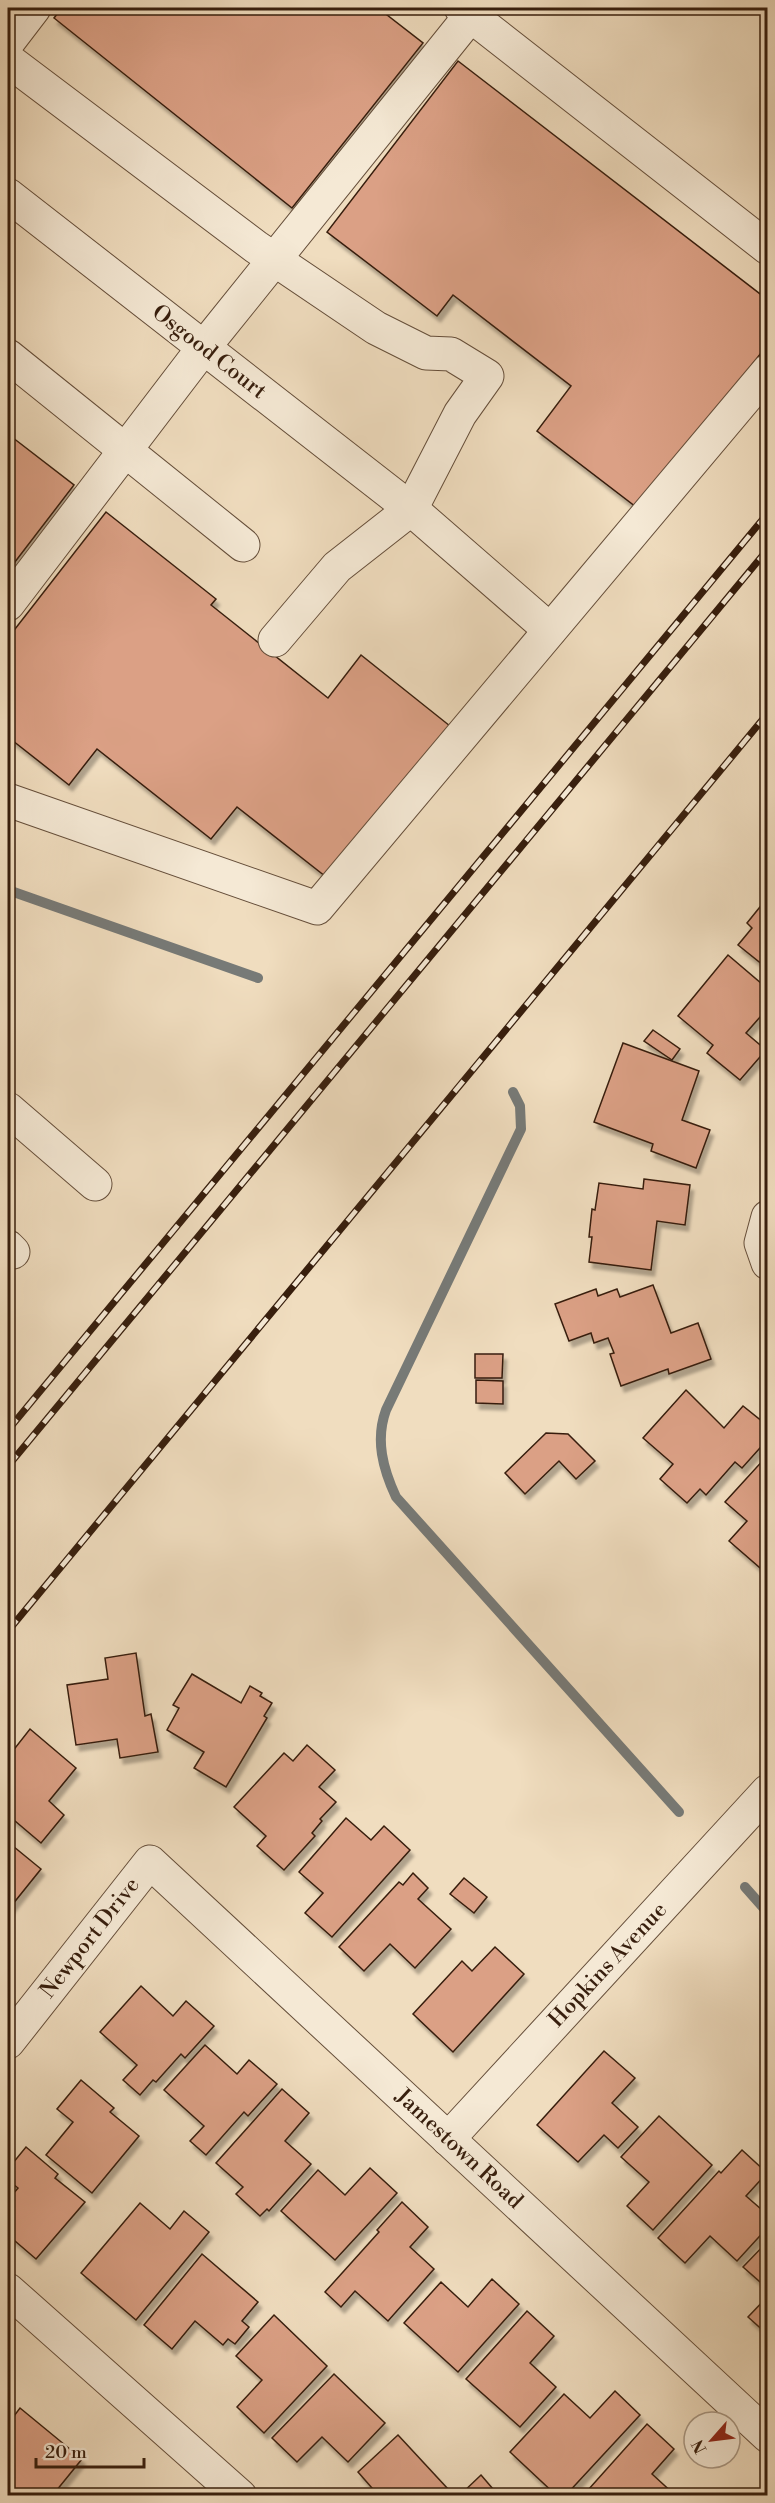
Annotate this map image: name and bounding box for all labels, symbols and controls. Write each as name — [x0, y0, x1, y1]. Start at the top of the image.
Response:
street label: Osgood Court — [146, 299, 272, 405]
street label: Newport Drive — [34, 1872, 146, 2004]
street label: Hopkins Avenue — [543, 1897, 673, 2033]
street label: Jamestown Road — [389, 2083, 529, 2215]
north arrow — [682, 2410, 742, 2470]
scale bar — [36, 2431, 144, 2469]
text: N — [688, 2436, 711, 2457]
text: 20 m — [45, 2441, 87, 2464]

